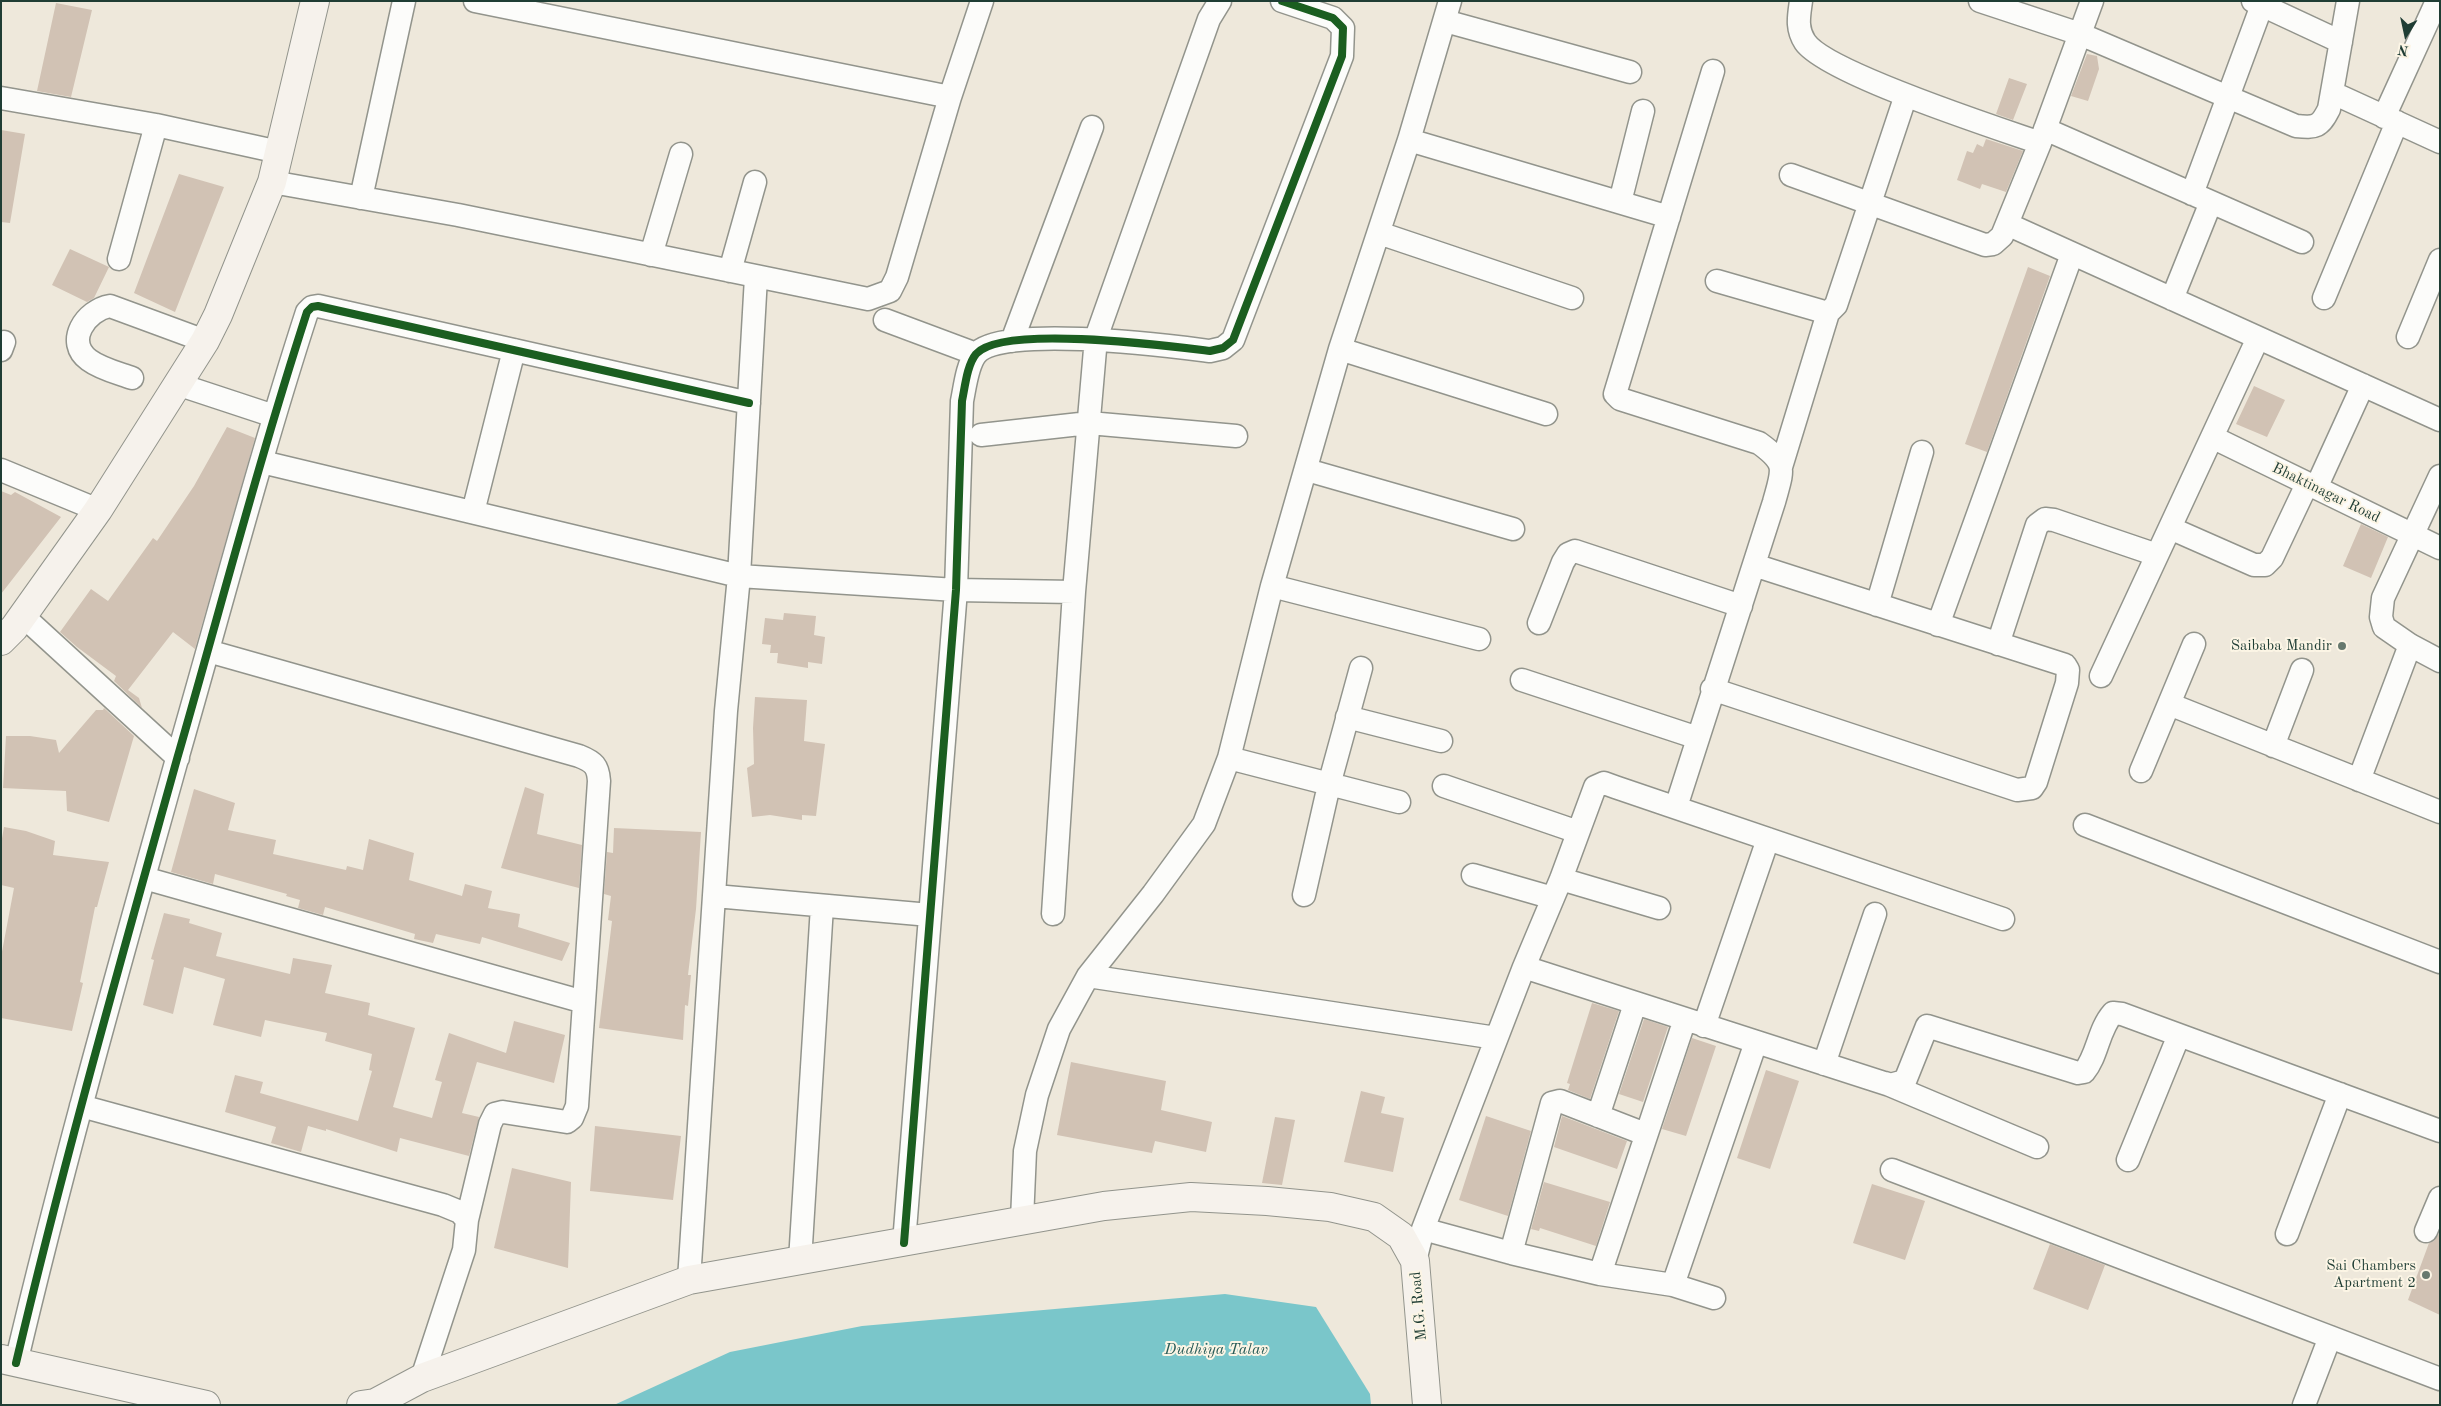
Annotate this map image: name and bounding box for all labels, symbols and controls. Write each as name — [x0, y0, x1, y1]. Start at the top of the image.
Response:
north arrow — [2381, 10, 2431, 60]
text: N — [2397, 42, 2410, 58]
street label: Bhaktinagar Road — [2269, 459, 2383, 527]
place label: Saibaba Mandir — [2231, 637, 2332, 655]
marker: Saibaba Mandir — [2336, 640, 2348, 652]
place label: Sai Chambers Apartment 2 — [2326, 1257, 2416, 1292]
marker: Sai Chambers Apartment 2 — [2420, 1269, 2432, 1281]
street label: M.G. Road — [1407, 1271, 1431, 1341]
water label: Dudhiya Talav — [1164, 1340, 1268, 1360]

